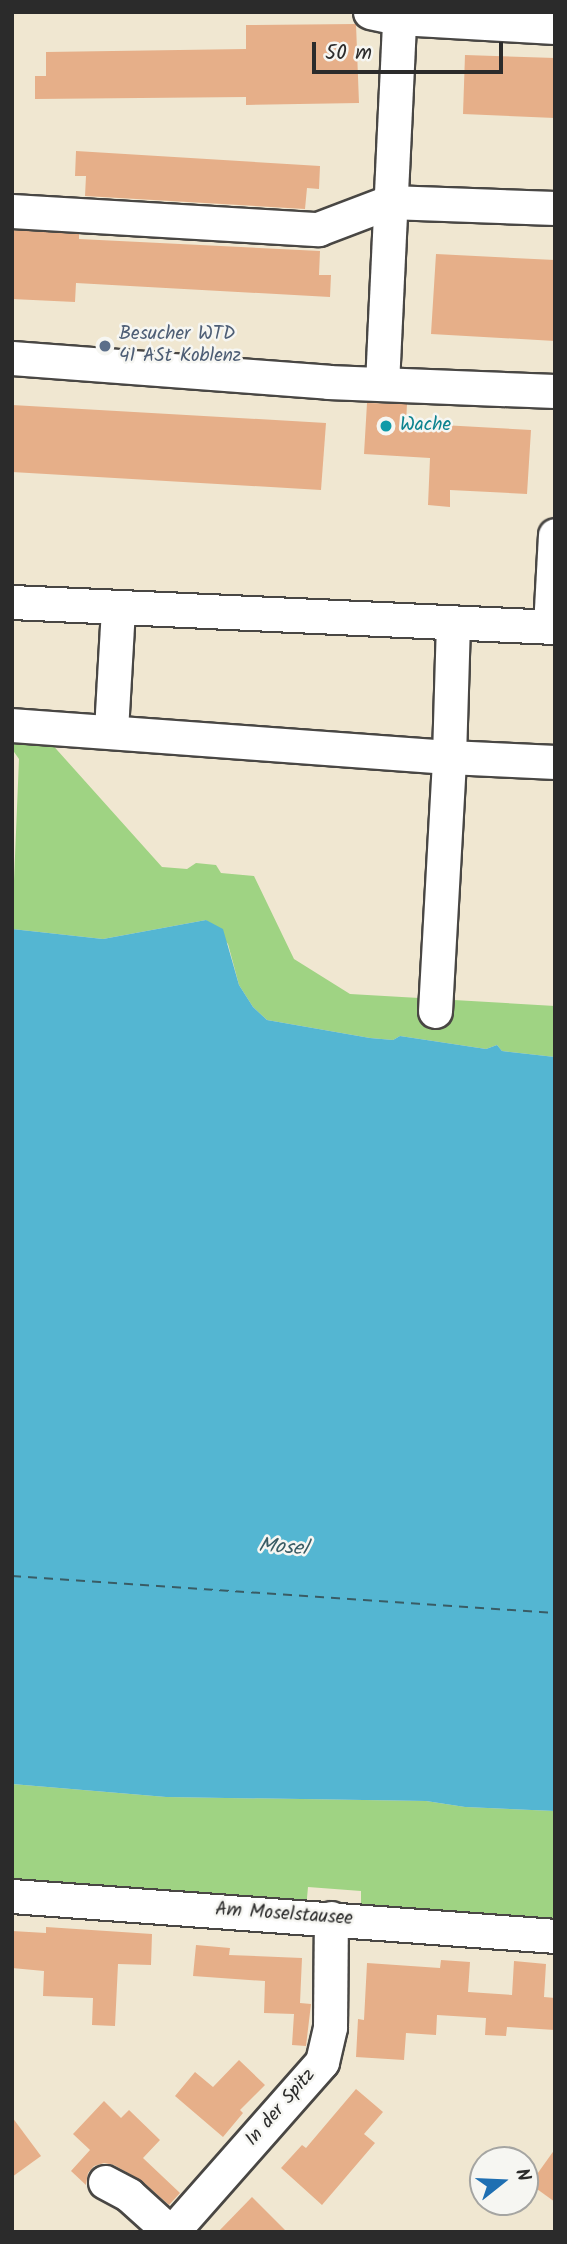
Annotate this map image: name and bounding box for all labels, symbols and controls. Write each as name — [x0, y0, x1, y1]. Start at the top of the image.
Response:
scale bar — [315, 28, 506, 72]
text: 50 m — [325, 37, 372, 70]
place label: Besucher WTD 41 ASt Koblenz — [119, 324, 241, 368]
marker: Besucher WTD 41 ASt Koblenz — [97, 338, 113, 354]
place label: Wache — [400, 415, 451, 437]
marker: Wache — [378, 418, 394, 434]
water label: Mosel — [257, 1534, 309, 1562]
street label: Am Moselstausee — [214, 1899, 354, 1931]
street label: In der Spitz — [241, 2065, 321, 2151]
north arrow — [469, 2146, 539, 2216]
text: N — [506, 2165, 538, 2185]

